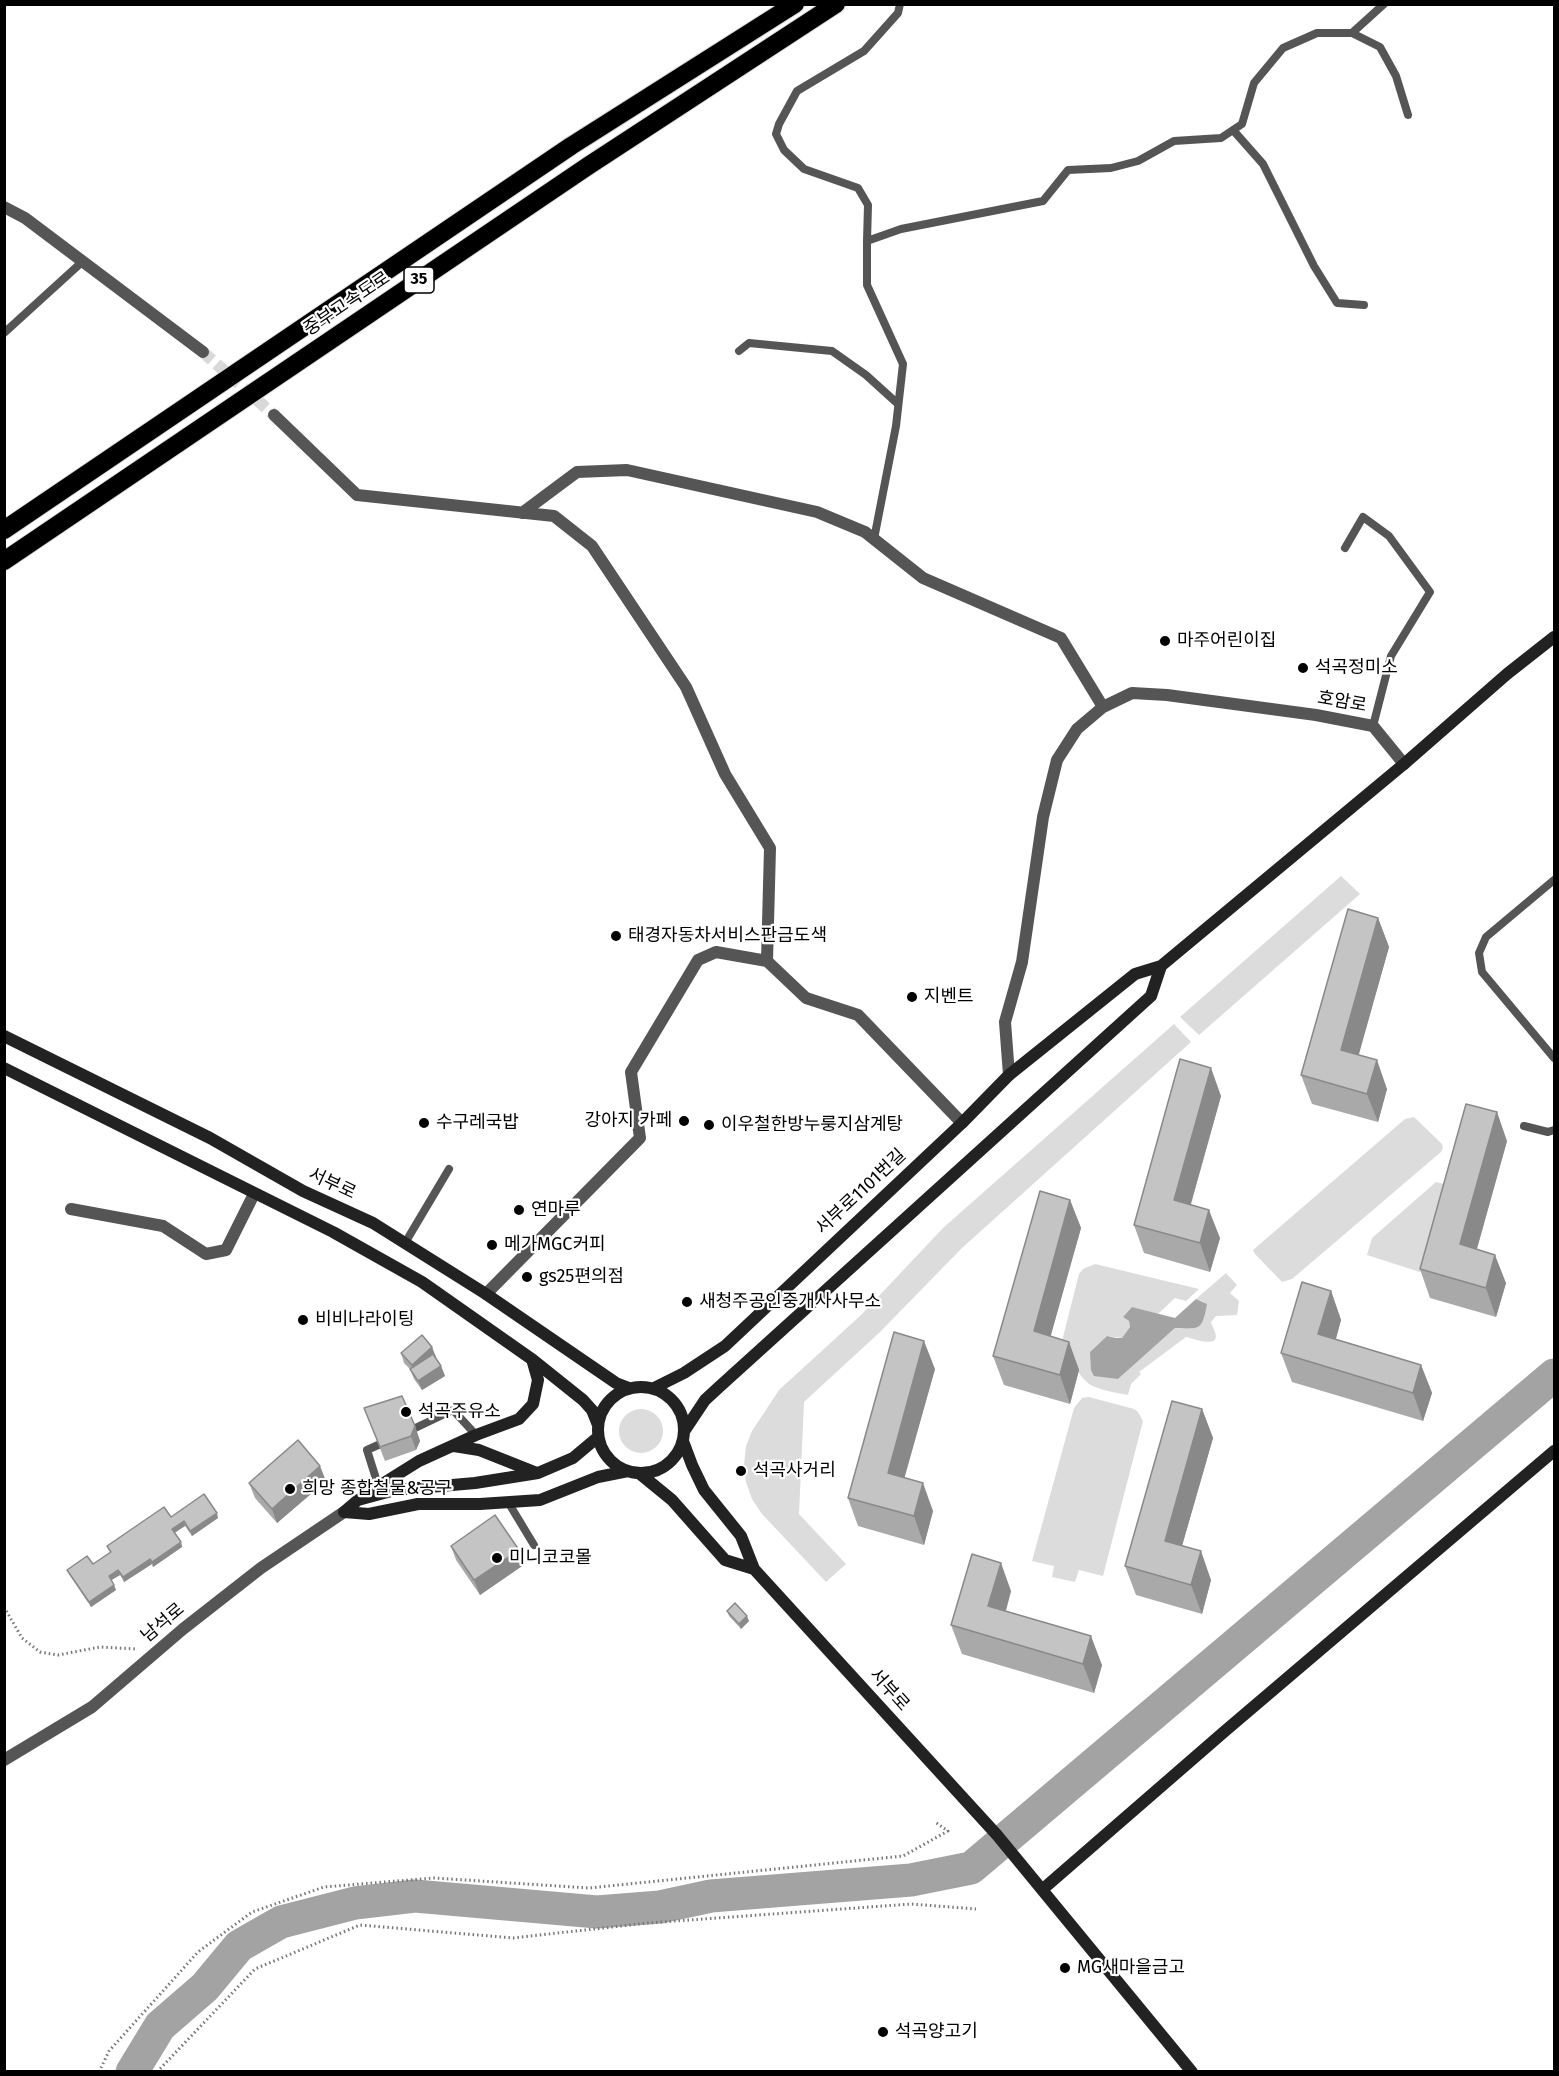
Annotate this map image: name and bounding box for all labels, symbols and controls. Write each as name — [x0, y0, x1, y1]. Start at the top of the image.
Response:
street label: 중부고속도로 — [300, 267, 394, 341]
road number: 35 — [404, 267, 434, 293]
place label: 마주어린이집 — [1177, 630, 1276, 652]
marker: 마주어린이집 — [1158, 634, 1172, 648]
place label: 석곡정미소 — [1315, 657, 1398, 679]
marker: 석곡정미소 — [1296, 661, 1310, 675]
street label: 호암로 — [1316, 687, 1368, 717]
place label: 태경자동차서비스판금도색 — [628, 925, 827, 947]
marker: 태경자동차서비스판금도색 — [609, 929, 623, 943]
place label: 지벤트 — [924, 986, 974, 1008]
marker: 지벤트 — [905, 990, 919, 1004]
place label: 강아지 카페 — [584, 1110, 672, 1132]
place label: 수구레국밥 — [436, 1112, 519, 1134]
marker: 강아지 카페 — [677, 1114, 691, 1128]
place label: 이우철한방누룽지삼계탕 — [721, 1114, 903, 1136]
marker: 수구레국밥 — [417, 1116, 431, 1130]
marker: 이우철한방누룽지삼계탕 — [702, 1118, 716, 1132]
street label: 서부로1101번길 — [811, 1145, 911, 1239]
street label: 서부로 — [305, 1164, 359, 1204]
place label: 연마루 — [531, 1199, 581, 1221]
marker: 연마루 — [512, 1203, 526, 1217]
place label: 메가MGC커피 — [504, 1234, 606, 1256]
marker: 메가MGC커피 — [485, 1238, 499, 1252]
place label: gs25편의점 — [539, 1266, 624, 1288]
marker: gs25편의점 — [520, 1270, 534, 1284]
place label: 새청주공인중개사사무소 — [699, 1291, 881, 1313]
marker: 새청주공인중개사사무소 — [680, 1295, 694, 1309]
place label: 비비나라이팅 — [315, 1309, 414, 1331]
marker: 비비나라이팅 — [296, 1313, 310, 1327]
place label: 석곡주유소 — [418, 1401, 501, 1423]
marker: 석곡주유소 — [399, 1405, 413, 1419]
place label: 석곡사거리 — [753, 1460, 836, 1482]
marker: 석곡사거리 — [734, 1464, 748, 1478]
place label: 희망 종합철물&공구 — [302, 1478, 452, 1500]
marker: 희망 종합철물&공구 — [283, 1482, 297, 1496]
place label: 미니코코몰 — [509, 1547, 592, 1569]
marker: 미니코코몰 — [490, 1551, 504, 1565]
street label: 남석로 — [137, 1599, 189, 1647]
street label: 서부로 — [864, 1664, 914, 1716]
place label: MG새마을금고 — [1077, 1957, 1185, 1979]
marker: MG새마을금고 — [1058, 1961, 1072, 1975]
place label: 석곡양고기 — [895, 2021, 978, 2043]
marker: 석곡양고기 — [876, 2025, 890, 2039]

